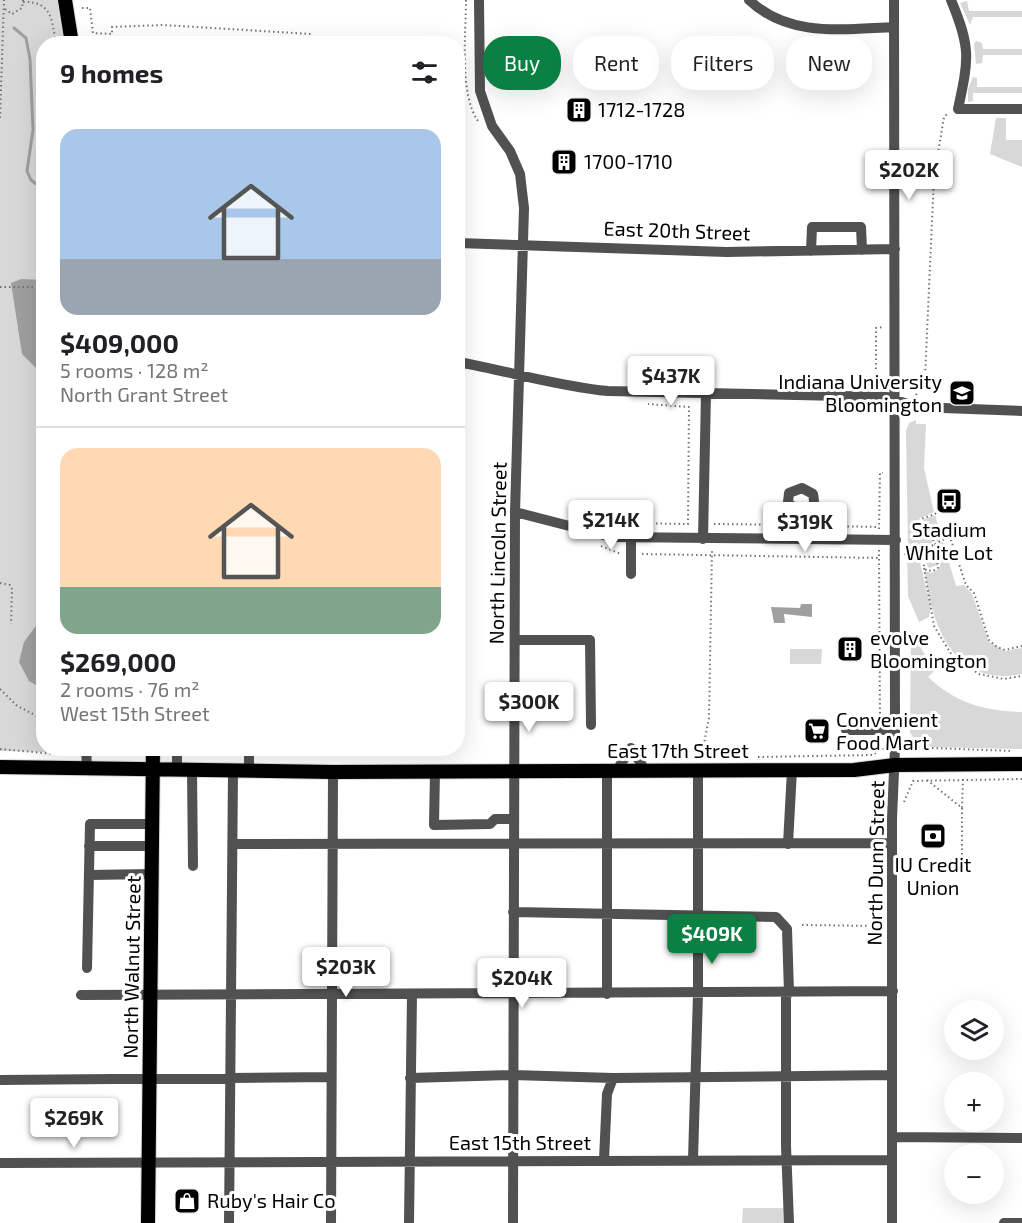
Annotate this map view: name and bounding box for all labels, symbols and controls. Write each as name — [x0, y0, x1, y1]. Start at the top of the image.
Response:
chip: Buy — [483, 36, 561, 90]
chip: Rent — [573, 36, 659, 90]
chip: Filters — [671, 36, 774, 90]
chip: New — [786, 36, 872, 90]
icon: filters — [408, 56, 441, 89]
text: 9 homes — [60, 57, 163, 88]
building icon: 1712-1728 — [564, 95, 594, 125]
place label: 1712-1728 — [598, 97, 685, 121]
building icon: 1700-1710 — [549, 147, 579, 177]
place label: 1700-1710 — [584, 149, 673, 173]
pin: $202K — [867, 150, 951, 201]
text: $202K — [879, 157, 939, 181]
icon: home — [197, 168, 305, 276]
street label: East 20th Street — [603, 215, 751, 245]
text: $409,000 — [60, 327, 179, 358]
pin: $437K — [629, 356, 713, 407]
text: 5 rooms · 128 m² — [60, 358, 209, 382]
text: $437K — [642, 363, 700, 387]
place label: Indiana University Bloomington — [778, 369, 942, 416]
school or university icon: Indiana University Bloomington — [947, 378, 977, 408]
text: North Grant Street — [60, 382, 228, 406]
street label: North Lincoln Street — [483, 461, 511, 644]
bus stop icon: Stadium White Lot — [934, 486, 964, 516]
icon: home — [197, 487, 305, 595]
pin: $214K — [569, 500, 653, 551]
pin: $319K — [763, 502, 847, 553]
text: $214K — [582, 507, 640, 531]
text: $319K — [777, 509, 833, 533]
place label: Stadium White Lot — [905, 517, 993, 564]
place label: evolve Bloomington — [870, 625, 987, 672]
building icon: evolve Bloomington — [835, 634, 865, 664]
text: $269,000 — [60, 646, 176, 677]
text: 2 rooms · 76 m² — [60, 677, 199, 701]
pin: $300K — [487, 682, 571, 733]
text: $300K — [499, 689, 559, 713]
text: West 15th Street — [60, 701, 210, 725]
place label: Convenient Food Mart — [836, 707, 939, 754]
supermarket icon: Convenient Food Mart — [802, 716, 832, 746]
street label: East 17th Street — [607, 738, 749, 762]
street label: North Dunn Street — [862, 780, 888, 946]
bank icon: IU Credit Union — [918, 821, 948, 851]
place label: IU Credit Union — [895, 852, 972, 899]
street label: North Walnut Street — [117, 875, 145, 1059]
pin: $409K — [670, 914, 754, 965]
text: $409K — [681, 921, 743, 945]
pin: $203K — [304, 947, 388, 998]
text: $203K — [316, 954, 376, 978]
pin: $204K — [480, 958, 564, 1009]
text: $204K — [491, 965, 553, 989]
map controls — [944, 1000, 1004, 1204]
button: layers — [944, 1000, 1004, 1060]
button: + — [944, 1072, 1004, 1132]
pin: $269K — [32, 1098, 116, 1149]
text: $269K — [44, 1105, 104, 1129]
street label: East 15th Street — [449, 1130, 592, 1154]
button: − — [944, 1144, 1004, 1204]
shop icon: Ruby's Hair Co — [172, 1186, 202, 1216]
place label: Ruby's Hair Co — [207, 1188, 336, 1212]

